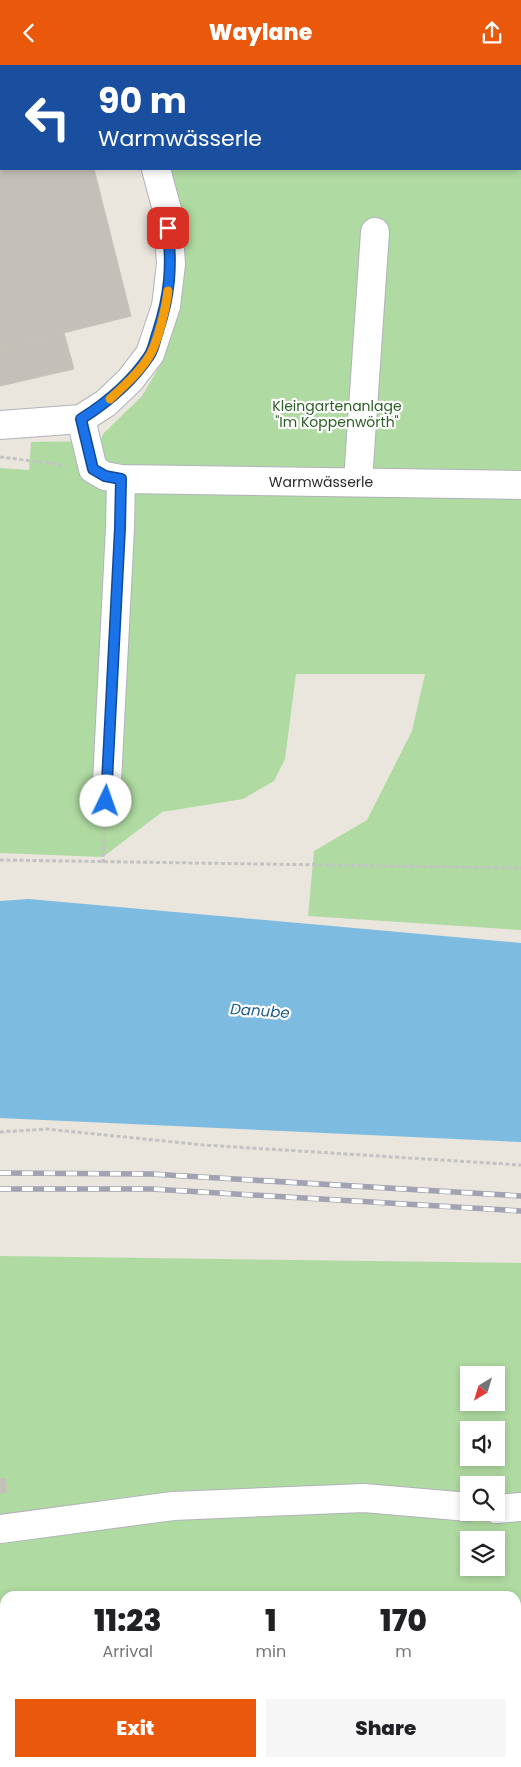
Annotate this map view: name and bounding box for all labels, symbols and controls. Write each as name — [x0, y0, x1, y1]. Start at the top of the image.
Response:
text: Waylane — [209, 17, 312, 48]
icon: back — [15, 19, 43, 47]
icon: share — [478, 19, 506, 47]
text: 90 m — [98, 76, 187, 125]
icon: left — [15, 85, 80, 150]
text: Warmwässerle — [98, 123, 262, 154]
pin — [147, 207, 189, 249]
icon: arrive — [154, 214, 182, 242]
park label: Kleingartenanlage "Im Koppenwörth" — [272, 396, 402, 432]
street label: Warmwässerle — [269, 472, 373, 492]
position arrow — [79, 774, 131, 826]
water label: Danube — [230, 998, 290, 1023]
north arrow — [460, 1366, 505, 1411]
map controls — [460, 1366, 505, 1576]
button: sound — [460, 1421, 505, 1466]
button: search — [460, 1476, 505, 1521]
button: layers — [460, 1531, 505, 1576]
text: 11:23 — [94, 1599, 162, 1642]
text: 1 — [265, 1599, 277, 1642]
text: 170 — [380, 1599, 427, 1642]
text: Arrival — [103, 1640, 153, 1663]
text: min — [255, 1640, 286, 1663]
text: m — [395, 1640, 412, 1663]
button: Exit — [15, 1699, 256, 1757]
button: Share — [266, 1699, 506, 1757]

